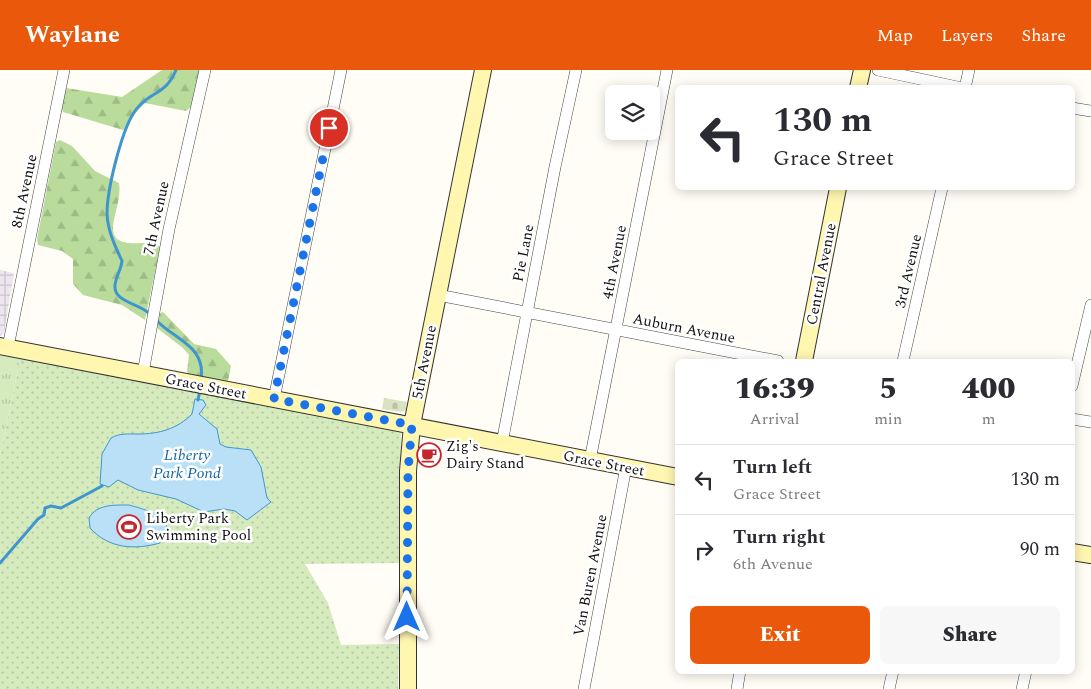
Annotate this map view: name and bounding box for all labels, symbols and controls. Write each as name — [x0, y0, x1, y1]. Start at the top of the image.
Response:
text: Waylane — [25, 17, 120, 53]
text: Map — [877, 22, 913, 49]
text: Layers — [941, 22, 993, 49]
text: Share — [1021, 22, 1066, 49]
map controls — [605, 85, 660, 140]
button: layers — [605, 85, 660, 140]
text: 130 m — [773, 94, 872, 147]
icon: left — [690, 105, 755, 170]
pin — [308, 107, 350, 149]
icon: arrive — [315, 114, 343, 142]
text: Grace Street — [773, 142, 894, 175]
street label: 8th Avenue — [5, 152, 44, 230]
street label: 7th Avenue — [137, 179, 176, 257]
street label: Central Avenue — [800, 221, 843, 327]
street label: Pie Lane — [507, 222, 540, 284]
street label: 4th Avenue — [596, 223, 633, 301]
street label: 3rd Avenue — [889, 232, 928, 310]
street label: Auburn Avenue — [631, 307, 737, 350]
street label: 5th Avenue — [406, 323, 443, 401]
text: 16:39 — [734, 366, 815, 412]
text: 5 — [879, 366, 897, 412]
text: 400 — [962, 366, 1016, 412]
street label: Grace Street — [163, 367, 249, 406]
text: Arrival — [750, 407, 800, 431]
text: min — [874, 407, 902, 431]
text: m — [982, 407, 995, 431]
place label: Zig's Dairy Stand — [446, 435, 524, 475]
cafe icon: Zig's Dairy Stand — [416, 442, 442, 468]
water label: Liberty Park Pond — [153, 443, 221, 485]
street label: Grace Street — [561, 444, 647, 483]
text: Turn left — [733, 453, 812, 482]
text: 130 m — [1010, 465, 1060, 494]
icon: left — [690, 466, 718, 494]
text: Grace Street — [733, 482, 821, 506]
place label: Liberty Park Swimming Pool — [146, 507, 251, 547]
street label: Van Buren Avenue — [567, 512, 614, 638]
sports icon: Liberty Park Swimming Pool — [116, 514, 142, 540]
text: Turn right — [733, 523, 826, 552]
text: 90 m — [1020, 535, 1060, 564]
icon: right — [690, 536, 718, 564]
text: 6th Avenue — [733, 552, 813, 576]
position arrow — [380, 590, 432, 642]
button: Exit — [690, 606, 870, 664]
button: Share — [880, 606, 1060, 664]

